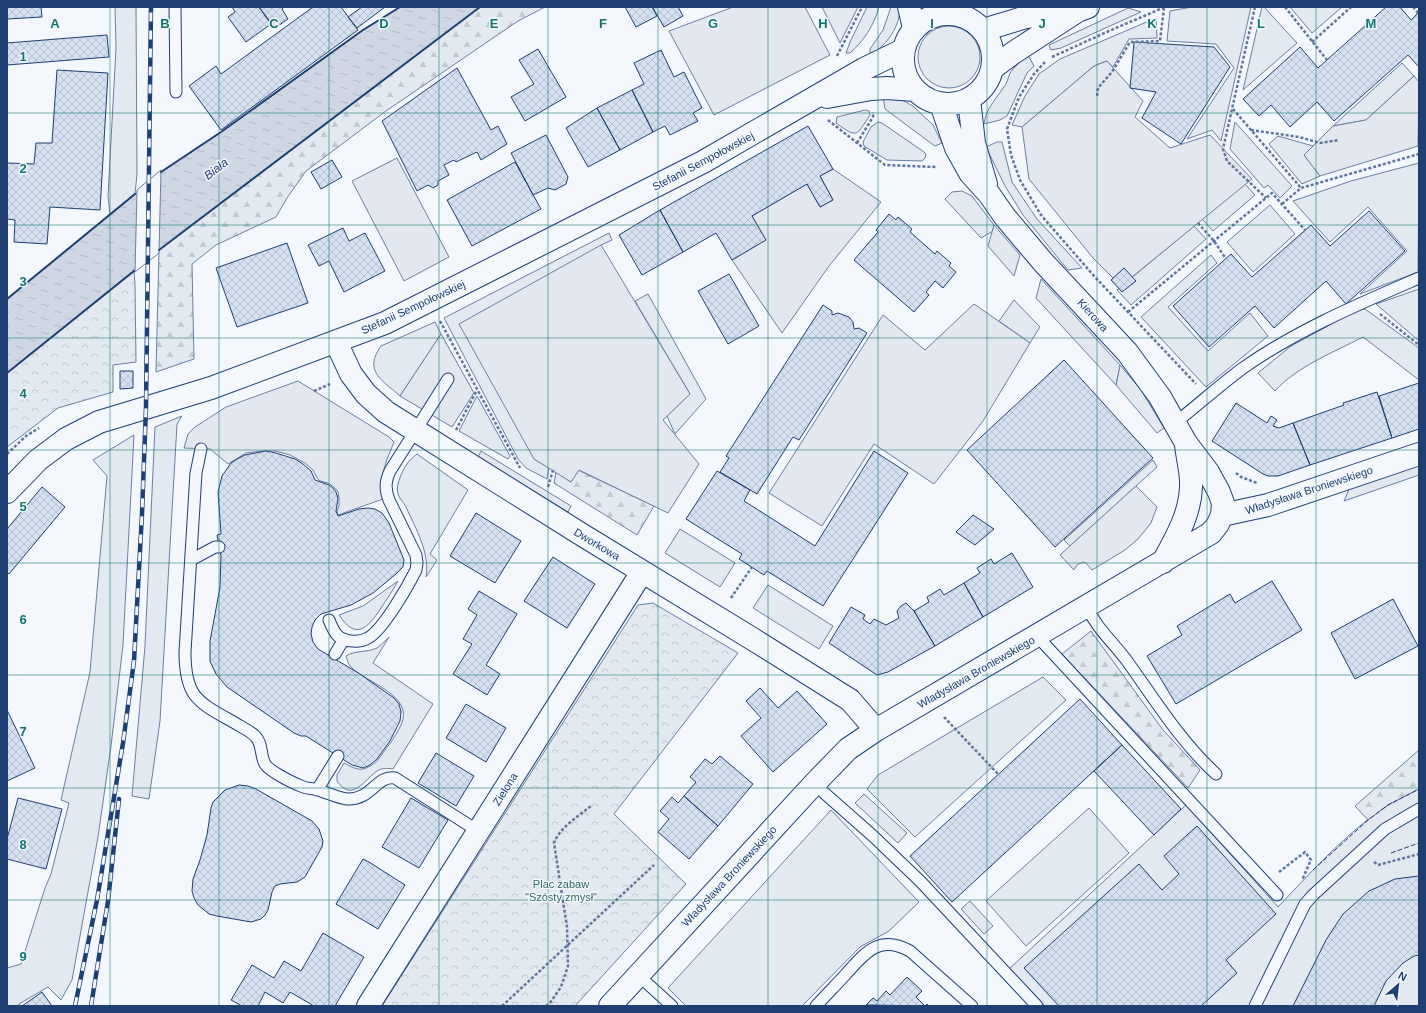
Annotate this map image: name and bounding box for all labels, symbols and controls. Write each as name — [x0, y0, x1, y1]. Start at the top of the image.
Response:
text: A — [50, 16, 60, 31]
text: B — [160, 16, 170, 31]
text: C — [269, 16, 279, 31]
text: D — [379, 16, 389, 31]
text: E — [490, 16, 499, 31]
text: F — [599, 16, 607, 31]
text: G — [708, 16, 718, 31]
text: H — [818, 16, 828, 31]
text: I — [930, 16, 934, 31]
text: J — [1038, 16, 1046, 31]
text: K — [1147, 16, 1157, 31]
text: L — [1257, 16, 1265, 31]
text: M — [1366, 16, 1376, 31]
text: 1 — [19, 49, 27, 64]
street label: Stefanii Sempołowskiej — [650, 129, 756, 193]
water label: Biała — [201, 155, 231, 183]
text: 2 — [19, 161, 27, 176]
text: 3 — [19, 274, 27, 289]
street label: Stefanii Sempołowskiej — [359, 278, 467, 336]
street label: Kierowa — [1075, 296, 1111, 334]
text: 4 — [19, 386, 27, 401]
street label: Władysława Broniewskiego — [1244, 464, 1374, 516]
text: 5 — [19, 499, 27, 514]
street label: Dworkowa — [572, 526, 623, 563]
text: 6 — [19, 612, 27, 627]
street label: Władysława Broniewskiego — [915, 633, 1037, 711]
text: 7 — [19, 724, 27, 739]
street label: Zielona — [490, 770, 520, 807]
street label: Władysława Broniewskiego — [679, 823, 779, 929]
text: 8 — [19, 837, 27, 852]
park label: Plac zabaw "Szósty zmysł" — [525, 878, 597, 903]
text: 9 — [19, 949, 27, 964]
north arrow — [1378, 965, 1418, 1005]
text: N — [1396, 969, 1409, 983]

